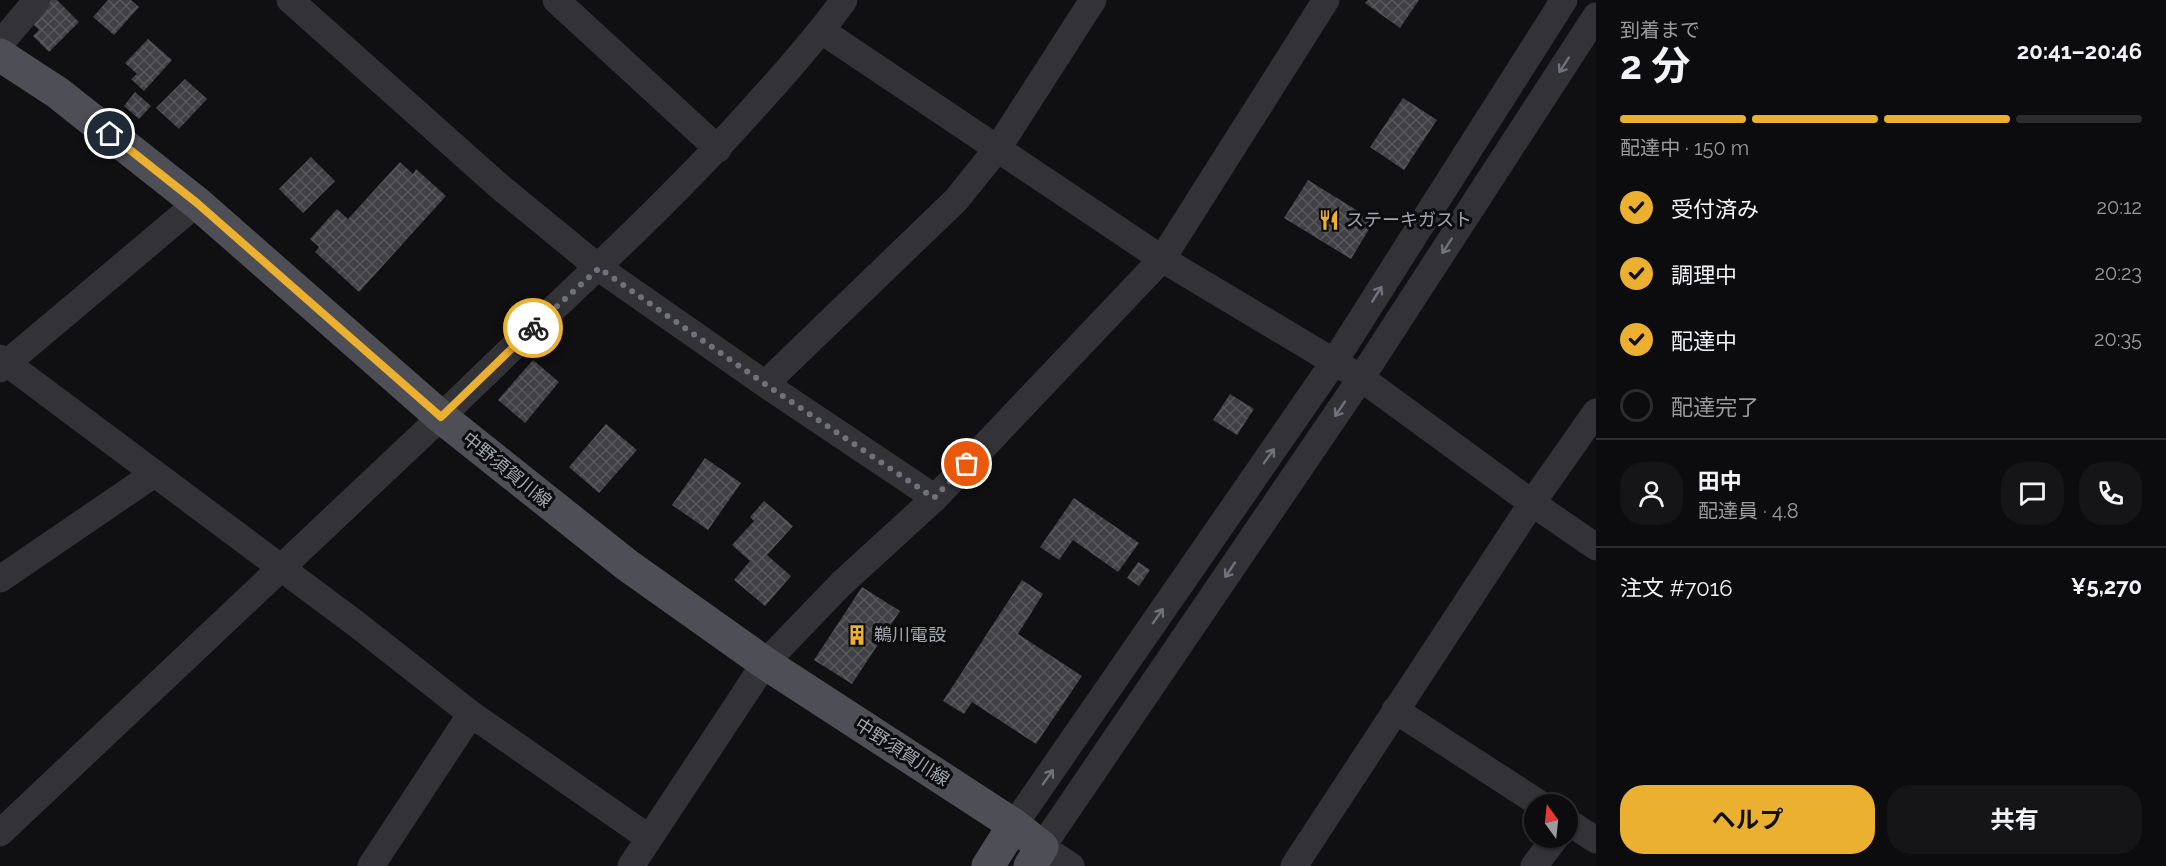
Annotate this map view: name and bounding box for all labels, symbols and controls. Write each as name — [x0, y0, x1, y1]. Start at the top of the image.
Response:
text: 到着まで — [1620, 18, 1700, 42]
text: 20:41–20:46 — [2017, 38, 2142, 64]
text: 2 分 — [1620, 42, 1690, 88]
one-way arrow — [1558, 56, 1570, 73]
pin — [84, 108, 135, 159]
icon: home — [93, 117, 126, 150]
text: 配達中 · 150 m — [1620, 136, 1749, 160]
icon: check — [1620, 191, 1653, 224]
text: 20:12 — [2097, 195, 2142, 219]
text: 受付済み — [1671, 196, 1759, 222]
restaurant icon: ステーキガスト — [1317, 208, 1341, 232]
place label: ステーキガスト — [1346, 209, 1472, 230]
one-way arrow — [1440, 237, 1452, 254]
icon: check — [1620, 257, 1653, 290]
text: 20:23 — [2094, 261, 2142, 285]
text: 調理中 — [1671, 262, 1737, 288]
one-way arrow — [1371, 285, 1384, 302]
courier — [503, 298, 563, 358]
icon: bike — [517, 312, 550, 345]
icon: check — [1620, 323, 1653, 356]
text: 20:35 — [2094, 327, 2142, 351]
text: 配達中 — [1671, 328, 1737, 354]
text: 配達完了 — [1671, 394, 1759, 420]
one-way arrow — [1334, 400, 1346, 417]
street label: 中野須賀川線 — [459, 427, 556, 512]
pin — [941, 438, 992, 489]
icon: bag — [950, 447, 983, 480]
one-way arrow — [1263, 448, 1275, 464]
button: person — [1620, 462, 1683, 525]
button: chat — [2001, 462, 2064, 525]
button: phone — [2079, 462, 2142, 525]
text: 田中 — [1698, 468, 1742, 494]
text: 配達員 · 4.8 — [1698, 499, 1799, 523]
one-way arrow — [1224, 562, 1236, 578]
text: ¥5,270 — [2071, 573, 2142, 599]
text: 注文 #7016 — [1620, 575, 1732, 601]
one-way arrow — [1152, 609, 1164, 625]
building icon: 鵜川電設 — [845, 623, 869, 647]
place label: 鵜川電設 — [874, 624, 946, 645]
street label: 中野須賀川線 — [851, 713, 953, 790]
one-way arrow — [1042, 769, 1054, 785]
button: ヘルプ — [1620, 785, 1875, 854]
button: 共有 — [1887, 785, 2142, 854]
north arrow — [1524, 794, 1578, 848]
map controls — [1524, 794, 1578, 848]

